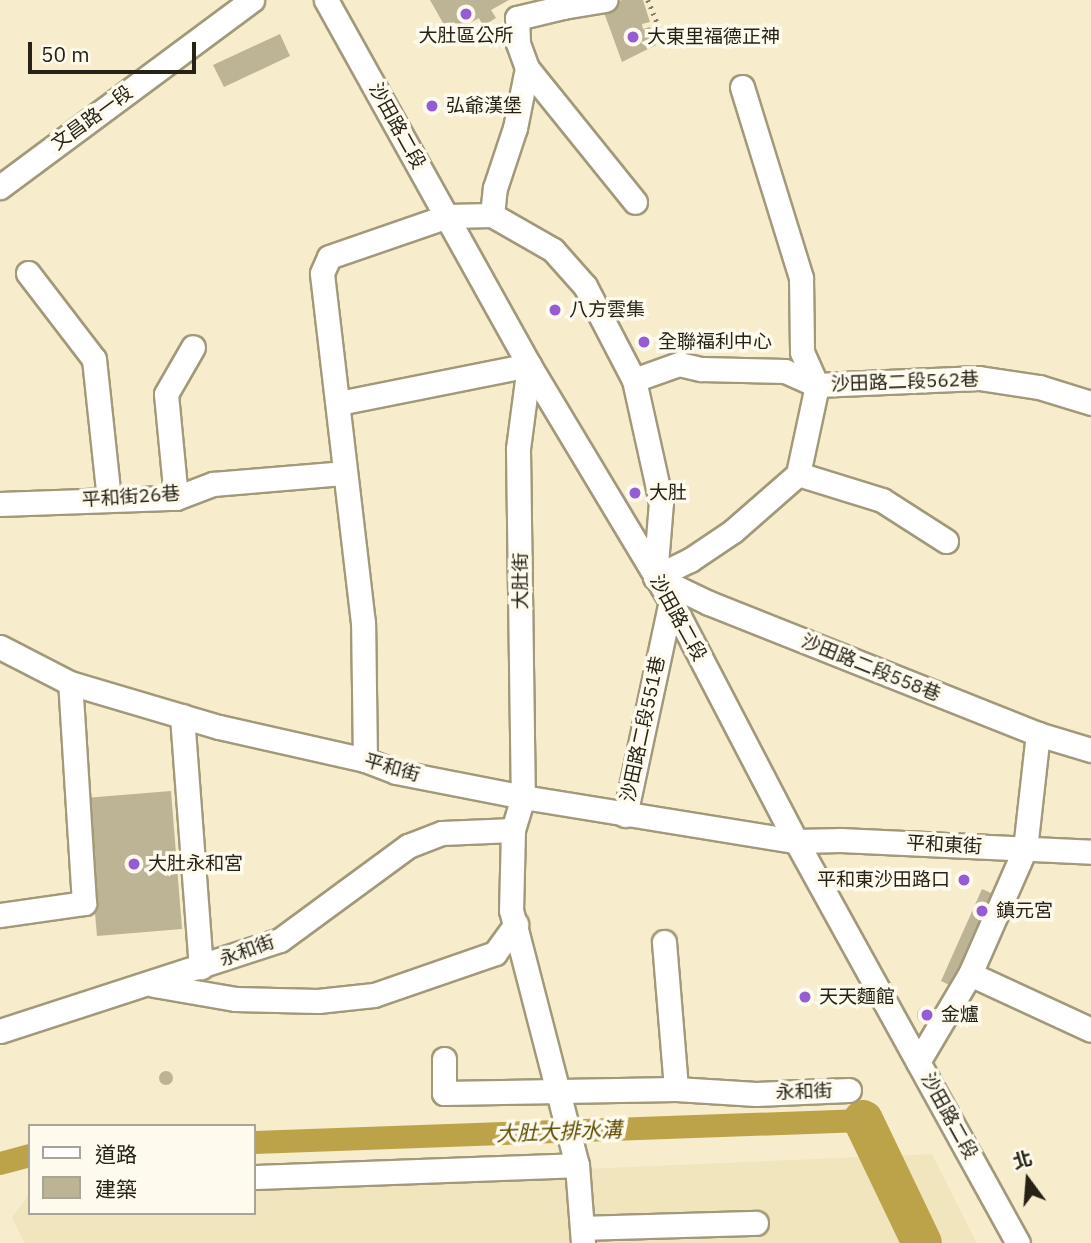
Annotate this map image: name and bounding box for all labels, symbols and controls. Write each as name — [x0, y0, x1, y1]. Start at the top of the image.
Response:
marker: 大肚區公所 — [458, 6, 474, 22]
place label: 大肚區公所 — [419, 25, 513, 47]
place label: 大東里福德正神 — [647, 26, 780, 48]
scale bar — [32, 28, 200, 72]
marker: 大東里福德正神 — [625, 29, 641, 45]
text: 50 m — [41, 40, 90, 68]
street label: 沙田路二段 — [364, 79, 430, 173]
street label: 文昌路一段 — [47, 81, 137, 155]
place label: 弘爺漢堡 — [446, 95, 522, 117]
marker: 弘爺漢堡 — [424, 98, 440, 114]
place label: 八方雲集 — [569, 299, 645, 321]
marker: 八方雲集 — [547, 302, 563, 318]
place label: 全聯福利中心 — [658, 331, 772, 353]
marker: 全聯福利中心 — [636, 334, 652, 350]
street label: 沙田路二段562巷 — [831, 368, 979, 396]
street label: 平和街26巷 — [81, 482, 181, 512]
place label: 大肚 — [649, 482, 687, 504]
marker: 大肚 — [627, 485, 643, 501]
street label: 大肚街 — [510, 553, 532, 609]
street label: 沙田路二段 — [645, 571, 711, 665]
street label: 沙田路二段558巷 — [798, 630, 944, 706]
street label: 沙田路二段551巷 — [616, 654, 670, 804]
street label: 平和街 — [361, 749, 423, 787]
street label: 平和東街 — [905, 832, 983, 858]
place label: 大肚永和宮 — [148, 853, 243, 875]
marker: 大肚永和宮 — [126, 856, 142, 872]
place label: 平和東沙田路口 — [817, 869, 950, 891]
marker: 平和東沙田路口 — [956, 872, 972, 888]
place label: 鎮元宮 — [996, 900, 1053, 922]
marker: 鎮元宮 — [974, 903, 990, 919]
street label: 永和街 — [216, 931, 278, 971]
place label: 天天麵館 — [819, 986, 895, 1008]
marker: 天天麵館 — [797, 989, 813, 1005]
place label: 金爐 — [941, 1004, 979, 1026]
marker: 金爐 — [919, 1007, 935, 1023]
street label: 沙田路二段 — [916, 1069, 982, 1163]
street label: 永和街 — [775, 1080, 833, 1104]
water label: 大肚大排水溝 — [496, 1116, 622, 1146]
legend — [28, 1124, 256, 1215]
text: 道路 — [95, 1140, 137, 1168]
north arrow — [993, 1145, 1063, 1215]
text: 北 — [1010, 1146, 1035, 1174]
text: 建築 — [95, 1175, 137, 1203]

